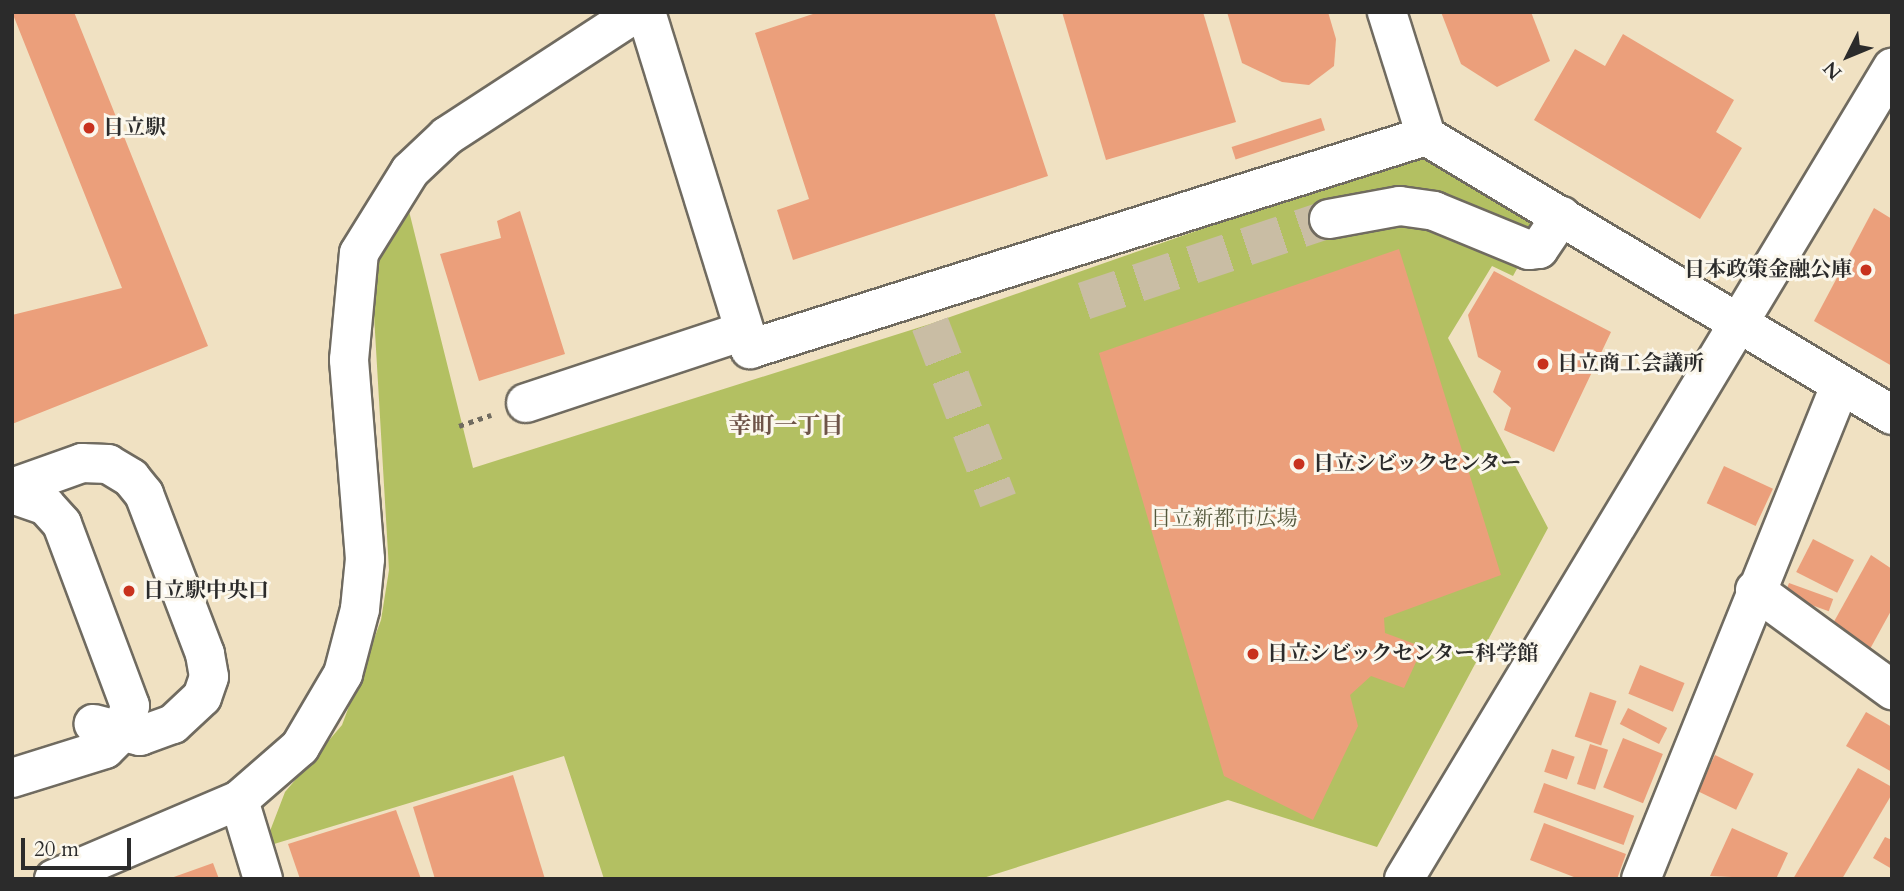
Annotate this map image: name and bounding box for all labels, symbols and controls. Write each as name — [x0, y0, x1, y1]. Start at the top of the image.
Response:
north arrow — [1813, 21, 1883, 91]
text: N — [1818, 55, 1848, 85]
place label: 日立駅 — [103, 115, 166, 141]
marker: 日立駅 — [81, 120, 97, 136]
place label: 日本政策金融公庫 — [1684, 257, 1852, 283]
marker: 日本政策金融公庫 — [1858, 262, 1874, 278]
place label: 日立商工会議所 — [1557, 351, 1704, 377]
marker: 日立商工会議所 — [1535, 356, 1551, 372]
district label: 幸町一丁目 — [729, 412, 843, 440]
place label: 日立シビックセンター — [1313, 451, 1523, 477]
marker: 日立シビックセンター — [1291, 456, 1307, 472]
park label: 日立新都市広場 — [1151, 506, 1297, 532]
place label: 日立駅中央口 — [143, 578, 269, 604]
marker: 日立駅中央口 — [121, 583, 137, 599]
place label: 日立シビックセンター科学館 — [1267, 641, 1540, 667]
marker: 日立シビックセンター科学館 — [1245, 646, 1261, 662]
scale bar — [24, 824, 135, 868]
text: 20 m — [34, 835, 79, 864]

